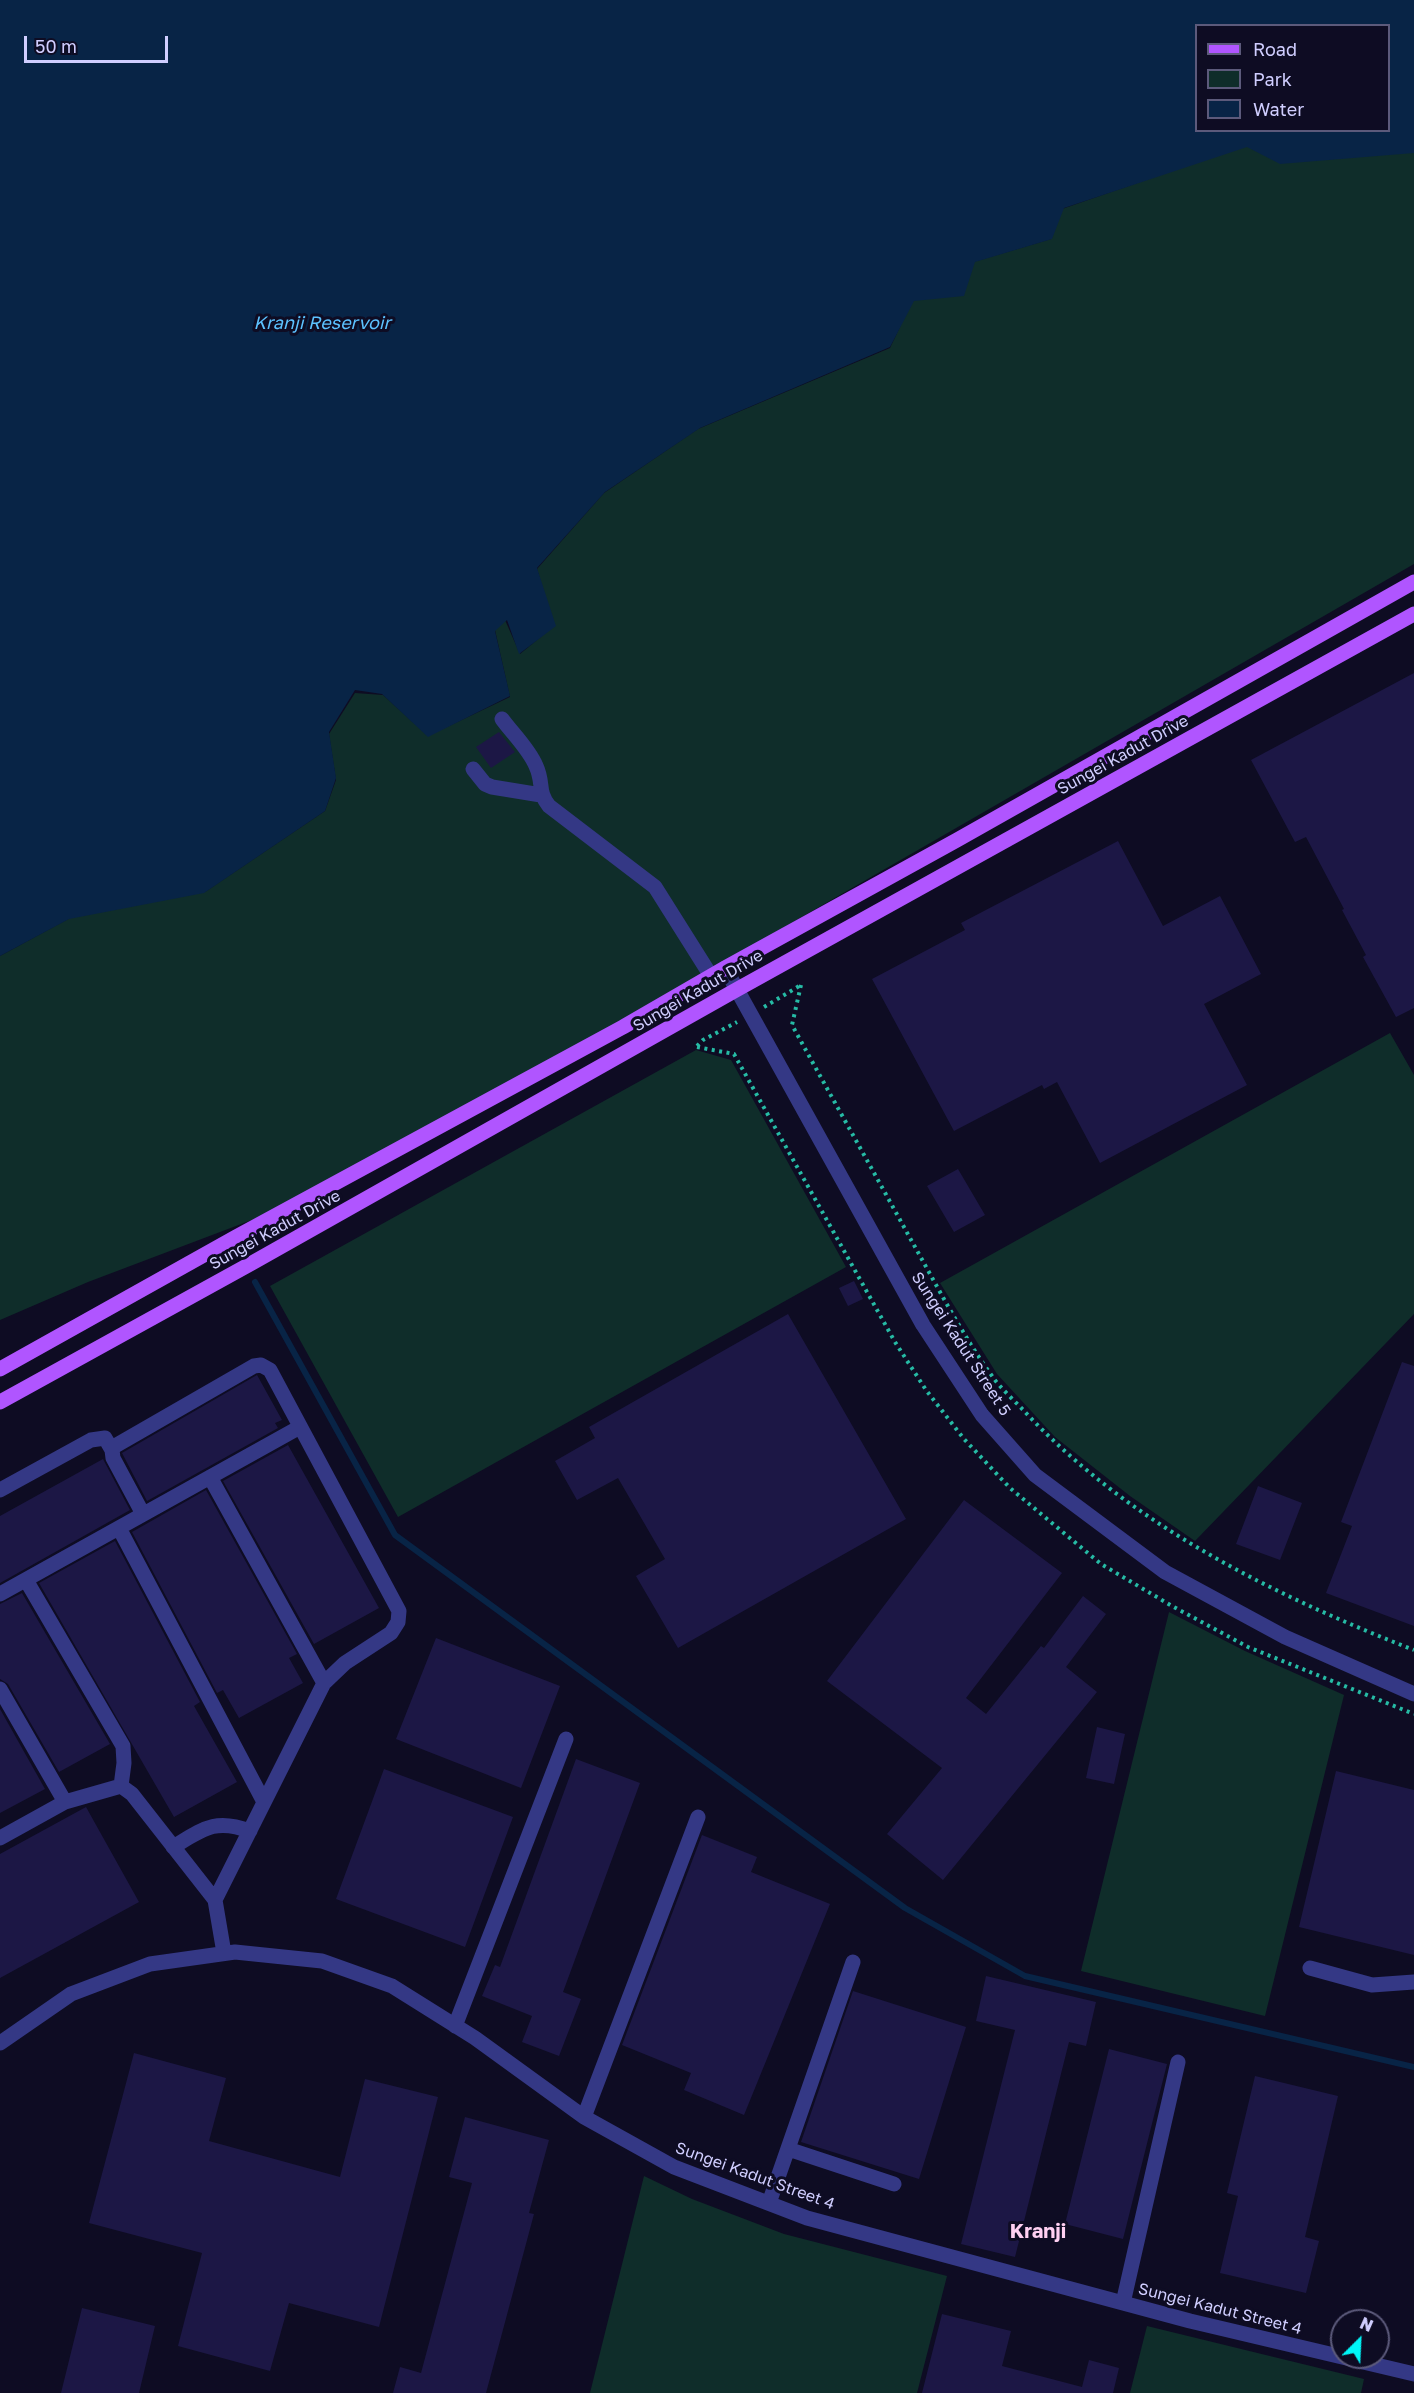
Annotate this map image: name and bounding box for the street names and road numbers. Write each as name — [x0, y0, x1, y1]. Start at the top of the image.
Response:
street label: Sungei Kadut Drive — [1054, 711, 1192, 799]
street label: Sungei Kadut Drive — [630, 946, 766, 1036]
street label: Sungei Kadut Drive — [206, 1186, 344, 1274]
street label: Sungei Kadut Street 5 — [907, 1268, 1015, 1420]
street label: Sungei Kadut Street 4 — [673, 2138, 837, 2214]
street label: Sungei Kadut Street 4 — [1136, 2279, 1304, 2339]

